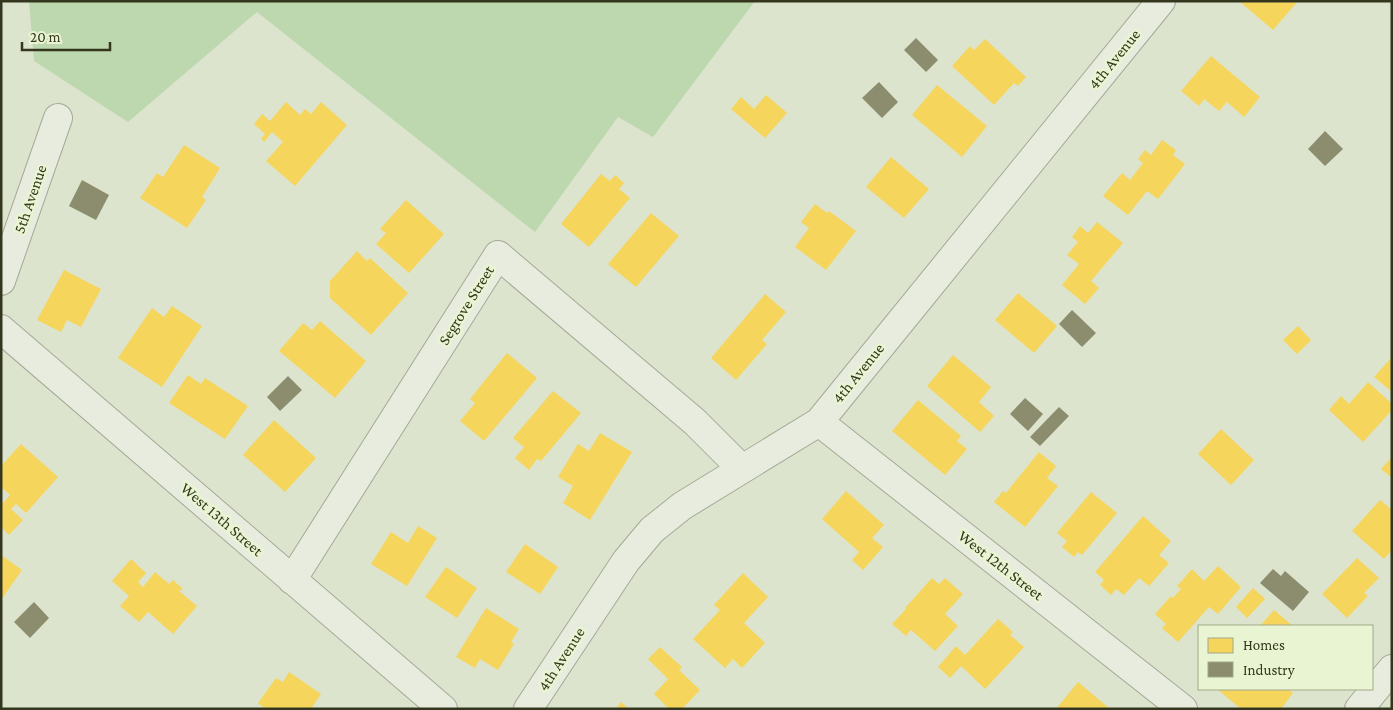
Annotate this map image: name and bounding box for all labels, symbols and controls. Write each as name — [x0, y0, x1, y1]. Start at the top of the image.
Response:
scale bar — [22, 20, 110, 52]
street label: 4th Avenue — [1085, 26, 1143, 92]
text: 20 m — [30, 29, 61, 45]
street label: 5th Avenue — [10, 162, 50, 236]
street label: Segrove Street — [435, 262, 498, 348]
street label: 4th Avenue — [829, 340, 887, 406]
street label: West 13th Street — [178, 479, 267, 560]
street label: West 12th Street — [955, 527, 1047, 604]
street label: 4th Avenue — [534, 624, 588, 694]
legend — [1198, 625, 1373, 690]
text: Homes — [1243, 637, 1285, 653]
text: Industry — [1243, 662, 1295, 679]

